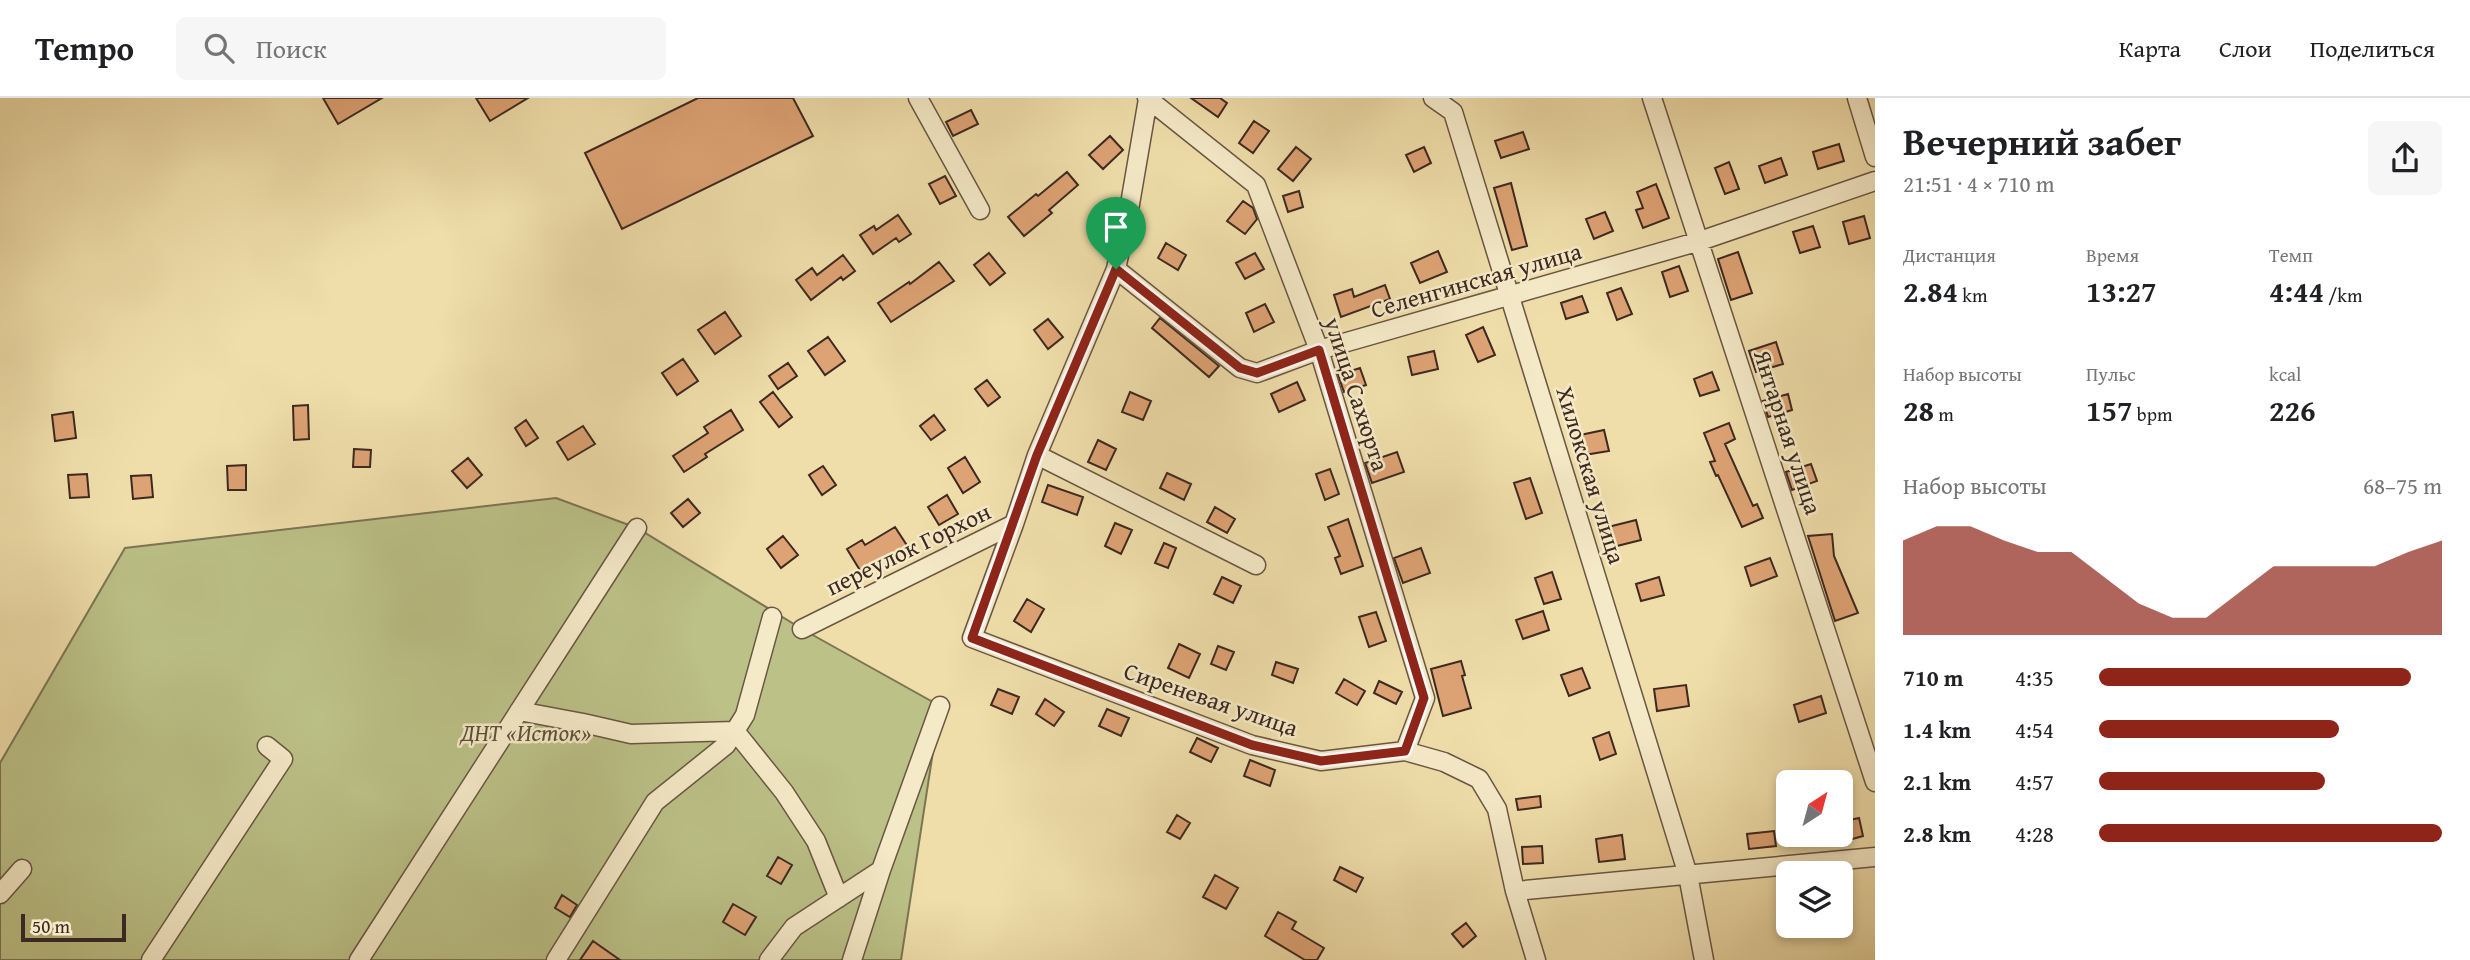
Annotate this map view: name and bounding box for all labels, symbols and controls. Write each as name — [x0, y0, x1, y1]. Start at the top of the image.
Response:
search box — [176, 17, 666, 80]
text: Tempo — [35, 24, 134, 72]
icon: search — [200, 29, 238, 67]
text: Поиск — [256, 29, 327, 68]
text: Карта — [2119, 31, 2181, 66]
text: Слои — [2219, 31, 2272, 66]
text: Поделиться — [2310, 31, 2435, 66]
text: Вечерний забег — [1903, 113, 2181, 169]
button: share — [2368, 121, 2442, 195]
text: 21:51 · 4 × 710 m — [1903, 167, 2055, 200]
pin — [1086, 197, 1146, 269]
icon: arrive — [1097, 208, 1135, 246]
street label: Селенгинская улица — [1366, 233, 1586, 327]
text: Дистанция — [1903, 241, 1996, 269]
text: Время — [2086, 241, 2139, 269]
text: Темп — [2269, 241, 2313, 269]
text: 2.84 — [1903, 269, 1958, 313]
text: 13:27 — [2086, 269, 2157, 313]
text: 4:44 — [2269, 269, 2324, 313]
text: km — [1958, 281, 1987, 309]
text: /km — [2324, 281, 2362, 309]
street label: улица Сахюрта — [1315, 312, 1399, 476]
street label: Янтарная улица — [1745, 344, 1831, 520]
text: Набор высоты — [1903, 360, 2022, 388]
text: Пульс — [2086, 360, 2136, 388]
text: kcal — [2269, 360, 2301, 388]
street label: Хилокская улица — [1547, 382, 1635, 569]
text: 28 — [1903, 388, 1934, 432]
text: 157 — [2086, 388, 2133, 432]
text: 226 — [2269, 388, 2316, 432]
text: m — [1934, 400, 1954, 428]
text: bpm — [2133, 400, 2172, 428]
text: Набор высоты — [1903, 469, 2047, 502]
text: 68–75 m — [2363, 469, 2442, 502]
street label: переулок Горхон — [820, 494, 997, 604]
street label: Сиреневая улица — [1119, 653, 1303, 745]
text: 710 m — [1903, 661, 1964, 694]
text: 4:35 — [2015, 661, 2054, 694]
text: 1.4 km — [1903, 713, 1971, 746]
text: 4:54 — [2015, 713, 2054, 746]
park label: ДНТ «Исток» — [458, 715, 592, 750]
text: 2.1 km — [1903, 765, 1971, 798]
text: 4:57 — [2015, 765, 2054, 798]
north arrow — [1776, 770, 1853, 847]
map controls — [1776, 770, 1853, 938]
text: 2.8 km — [1903, 817, 1971, 850]
text: 4:28 — [2015, 817, 2054, 850]
button: layers — [1776, 861, 1853, 938]
scale bar — [21, 911, 126, 943]
text: 50 m — [32, 912, 70, 940]

